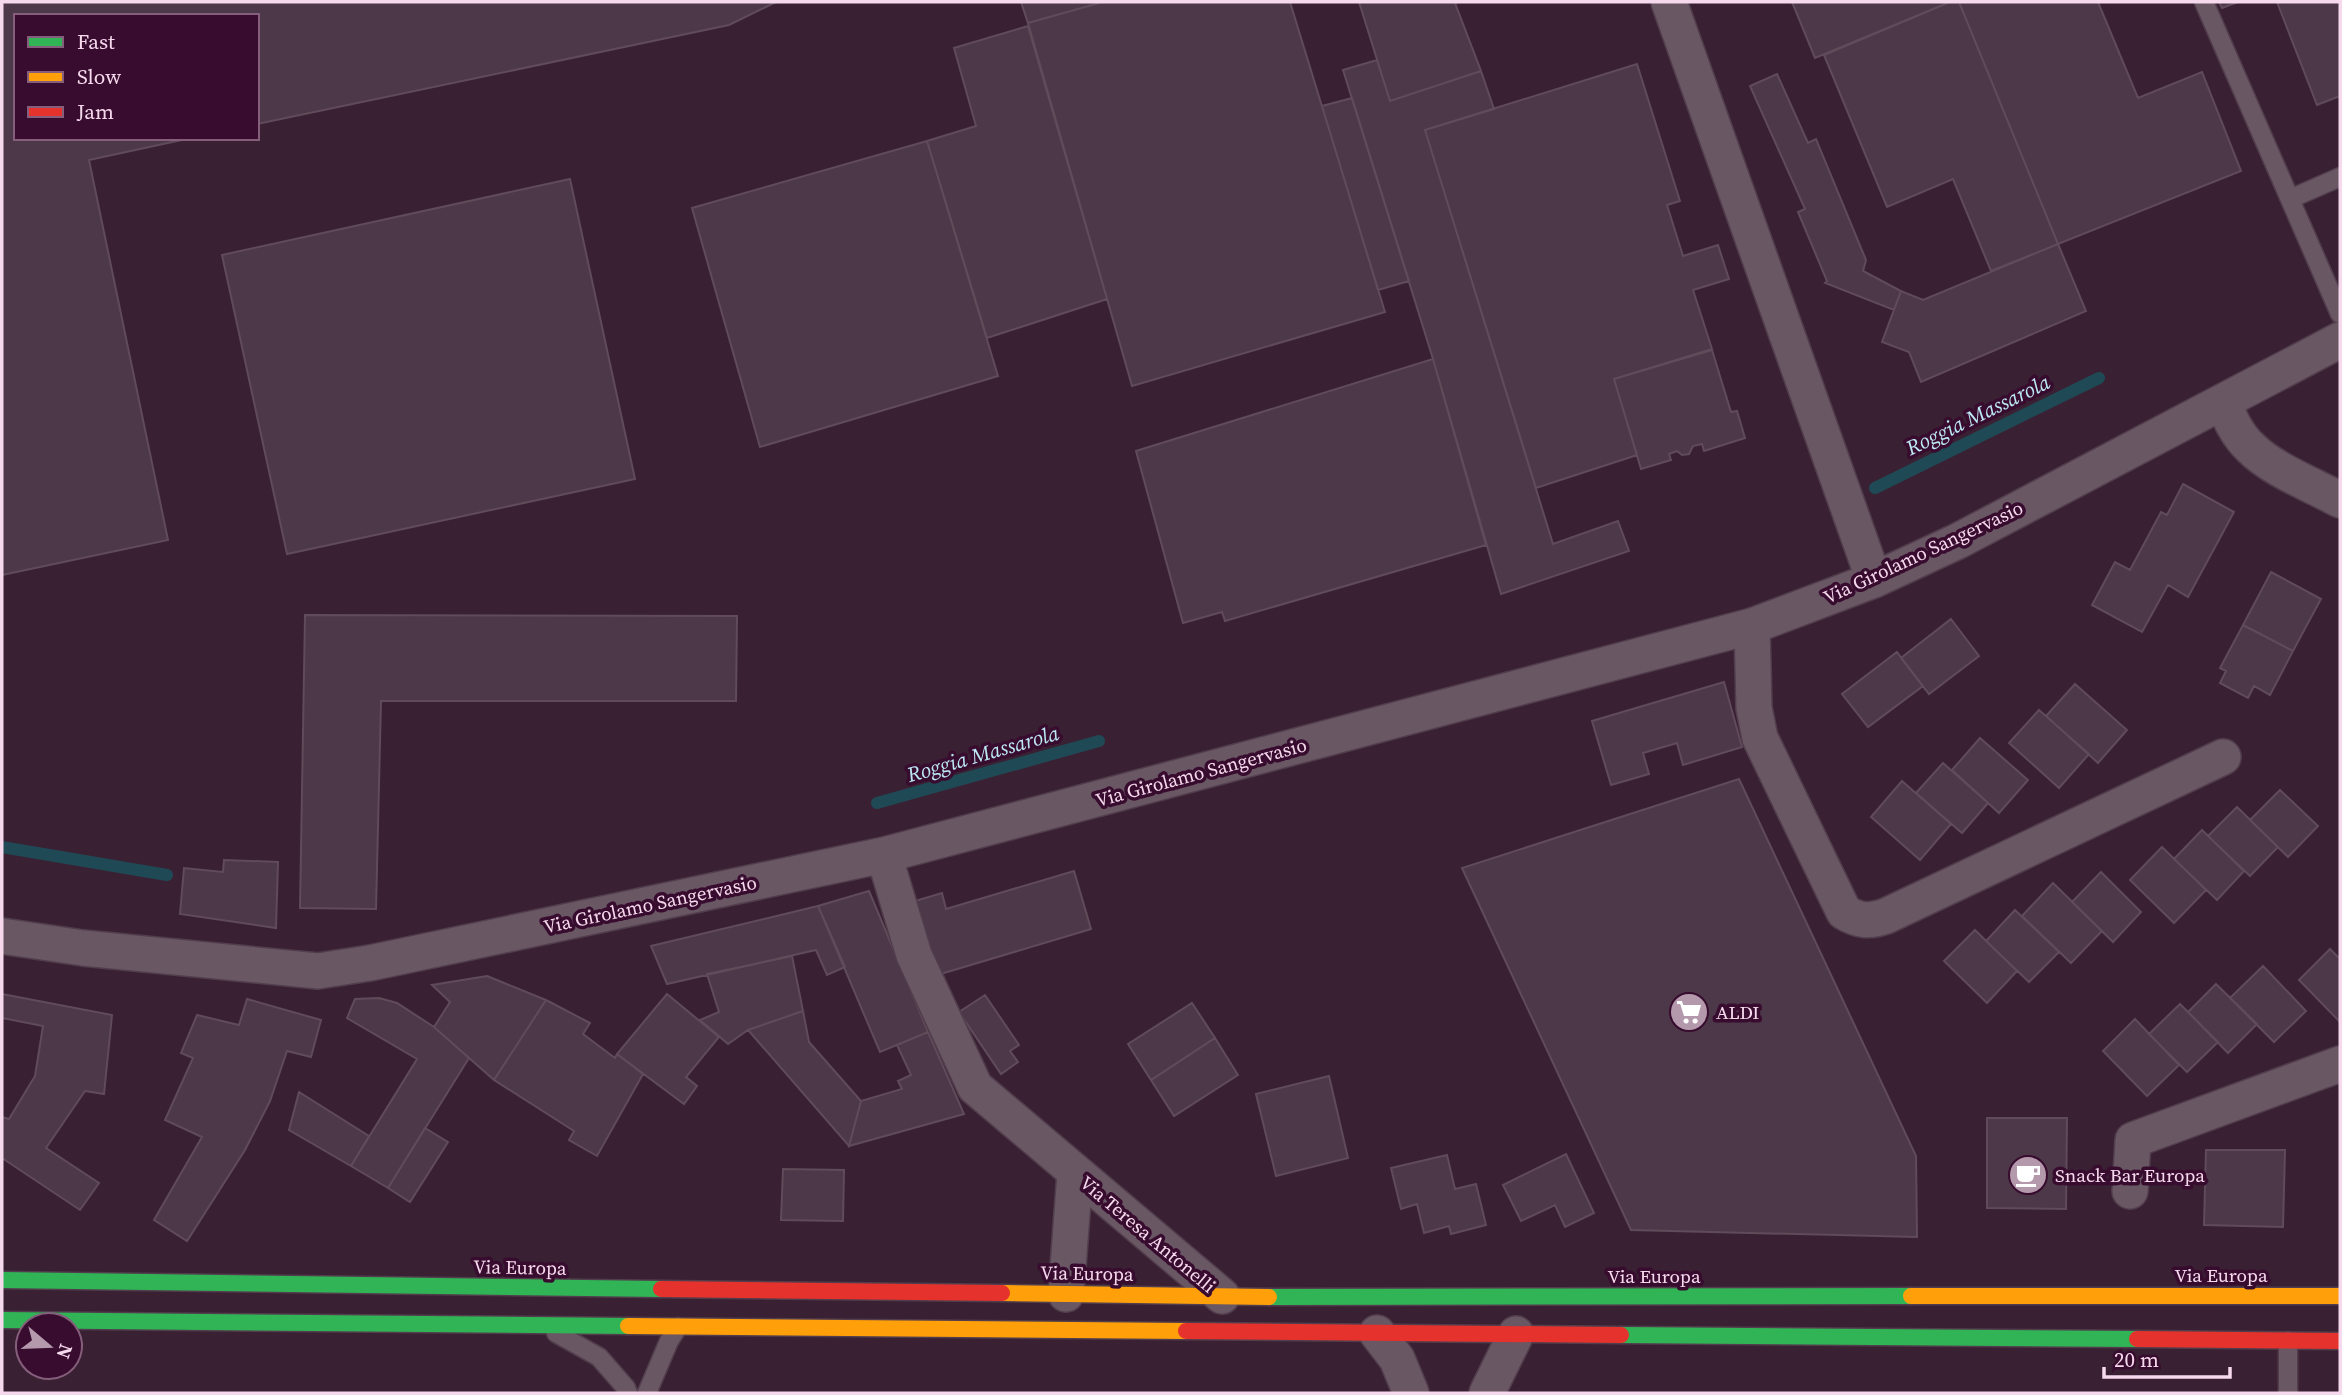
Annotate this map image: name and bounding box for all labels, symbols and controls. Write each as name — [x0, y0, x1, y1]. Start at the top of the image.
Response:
legend — [14, 14, 259, 140]
text: Fast — [77, 27, 115, 56]
text: Slow — [77, 62, 121, 91]
text: Jam — [76, 97, 114, 126]
water label: Roggia Massarola — [1900, 367, 2055, 462]
street label: Via Girolamo Sangervasio — [1819, 494, 2027, 610]
water label: Roggia Massarola — [903, 718, 1062, 789]
street label: Via Girolamo Sangervasio — [1093, 731, 1309, 813]
street label: Via Girolamo Sangervasio — [541, 869, 759, 939]
supermarket icon: ALDI — [1668, 991, 1710, 1033]
place label: ALDI — [1716, 999, 1759, 1025]
cafe icon: Snack Bar Europa — [2007, 1154, 2049, 1196]
place label: Snack Bar Europa — [2055, 1162, 2205, 1188]
street label: Via Teresa Antonelli — [1075, 1169, 1222, 1299]
street label: Via Europa — [473, 1253, 567, 1281]
street label: Via Europa — [1040, 1259, 1134, 1287]
street label: Via Europa — [2174, 1262, 2268, 1288]
street label: Via Europa — [1607, 1263, 1701, 1289]
north arrow — [14, 1311, 84, 1381]
scale bar — [2104, 1336, 2230, 1380]
text: N — [50, 1341, 80, 1362]
text: 20 m — [2114, 1345, 2159, 1374]

